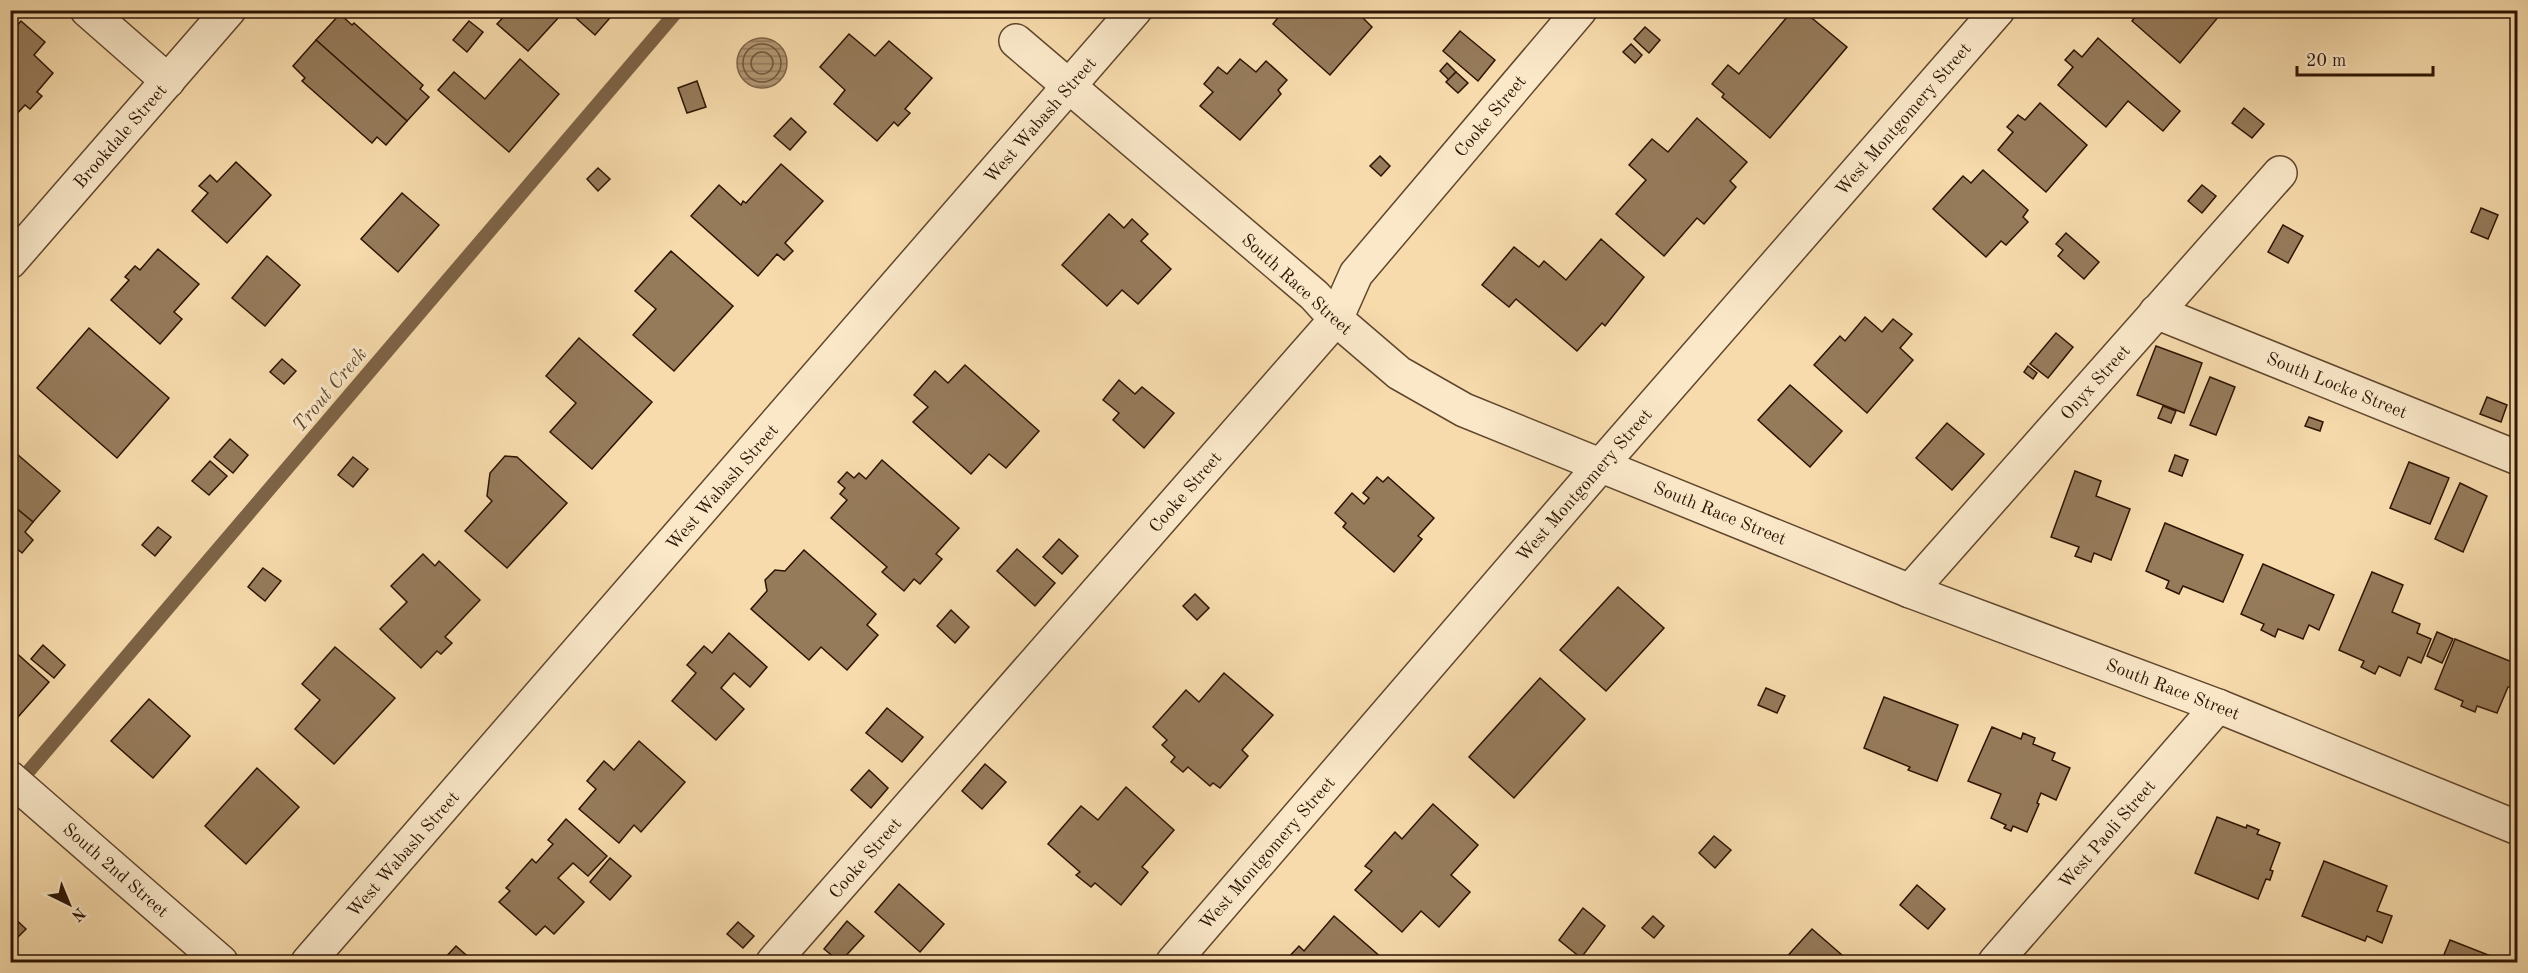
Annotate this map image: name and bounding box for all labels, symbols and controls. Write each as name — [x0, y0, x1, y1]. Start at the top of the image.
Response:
scale bar — [2297, 39, 2434, 77]
street label: West Montgomery Street — [1833, 40, 1975, 199]
text: 20 m — [2306, 52, 2346, 70]
street label: West Wabash Street — [981, 54, 1100, 187]
street label: Cooke Street — [1452, 72, 1530, 161]
street label: Brookdale Street — [71, 81, 171, 192]
street label: South Race Street — [1238, 231, 1355, 339]
street label: Onyx Street — [2058, 342, 2134, 424]
water label: Trout Creek — [290, 344, 372, 436]
street label: South Locke Street — [2264, 349, 2410, 422]
street label: West Montgomery Street — [1514, 406, 1656, 565]
street label: West Wabash Street — [663, 421, 782, 554]
street label: Cooke Street — [1146, 449, 1225, 536]
street label: South Race Street — [1651, 479, 1789, 549]
street label: South Race Street — [2103, 656, 2242, 724]
street label: West Montgomery Street — [1197, 774, 1339, 933]
street label: West Paoli Street — [2056, 777, 2159, 892]
street label: West Wabash Street — [344, 788, 463, 921]
street label: Cooke Street — [826, 815, 905, 902]
street label: South 2nd Street — [59, 820, 171, 921]
north arrow — [39, 874, 99, 934]
text: N — [67, 903, 88, 924]

